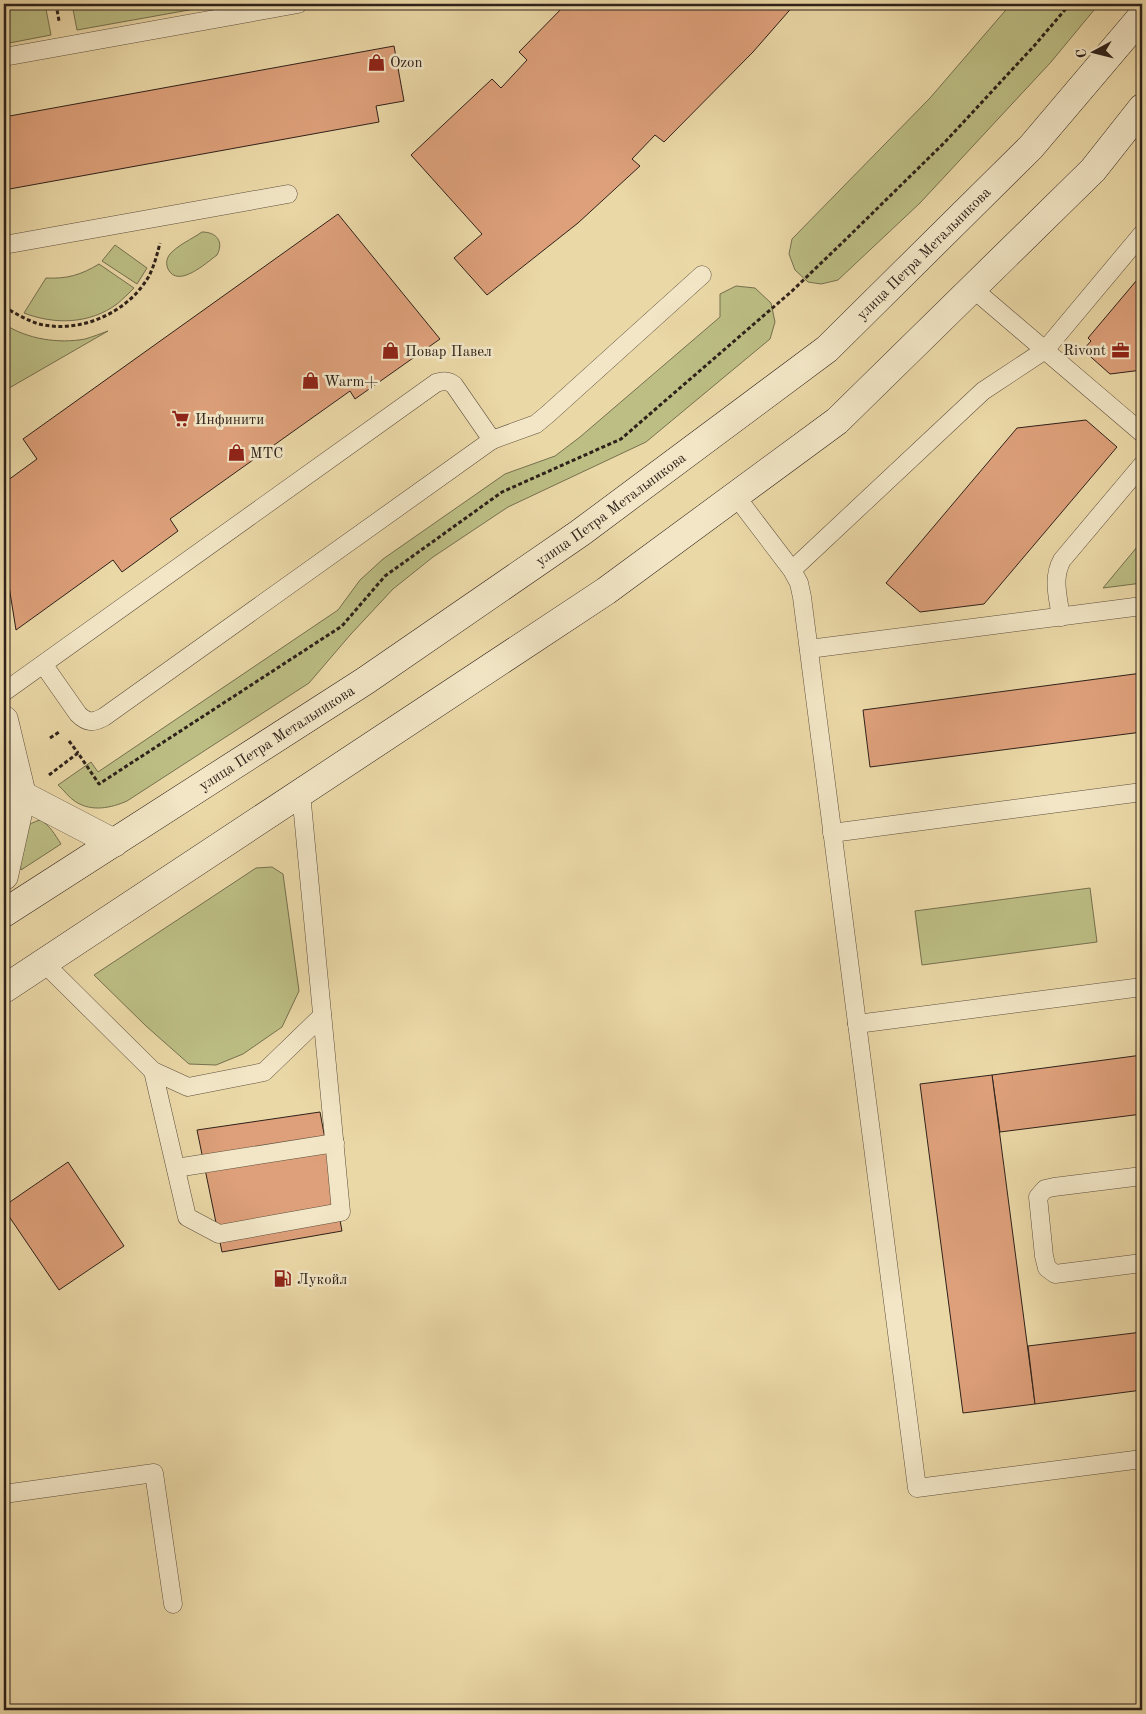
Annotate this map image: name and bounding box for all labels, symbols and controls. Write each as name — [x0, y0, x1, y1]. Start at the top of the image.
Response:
north arrow — [1068, 28, 1118, 78]
text: С — [1075, 48, 1090, 59]
shop icon: Ozon — [366, 52, 386, 72]
place label: Ozon — [390, 56, 423, 71]
street label: улица Петра Метальникова — [855, 185, 995, 324]
office icon: Rivont — [1110, 340, 1130, 360]
shop icon: Повар Павел — [381, 341, 401, 361]
place label: Rivont — [1063, 344, 1106, 359]
place label: Повар Павел — [405, 345, 492, 360]
shop icon: Warm+ — [300, 371, 320, 391]
place label: Warm+ — [324, 375, 378, 390]
supermarket icon: Инфинити — [171, 409, 191, 429]
place label: Инфинити — [195, 413, 264, 428]
shop icon: МТС — [226, 443, 246, 463]
place label: МТС — [250, 447, 283, 462]
street label: улица Петра Метальникова — [534, 450, 690, 570]
street label: улица Петра Метальникова — [197, 683, 358, 794]
fuel station icon: Лукойл — [273, 1269, 293, 1289]
place label: Лукойл — [297, 1273, 347, 1288]

